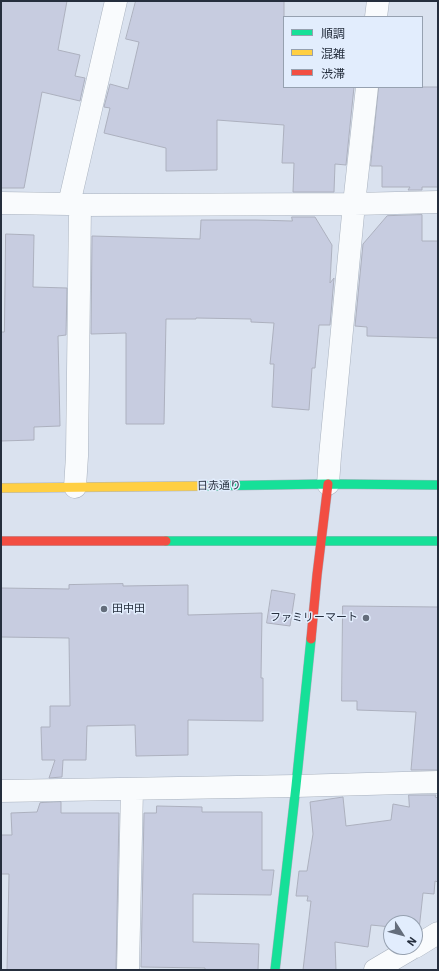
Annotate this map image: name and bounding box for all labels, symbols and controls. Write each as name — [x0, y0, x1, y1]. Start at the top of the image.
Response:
legend — [283, 16, 423, 88]
text: 順調 — [321, 26, 345, 41]
text: 混雑 — [321, 46, 345, 61]
text: 渋滞 — [321, 66, 345, 81]
street label: 日赤通り — [197, 479, 241, 493]
place label: 田中田 — [112, 602, 145, 616]
marker: 田中田 — [99, 604, 109, 614]
place label: ファミリーマート — [270, 611, 358, 625]
marker: ファミリーマート — [361, 613, 371, 623]
north arrow — [383, 915, 423, 955]
text: N — [404, 934, 420, 949]

